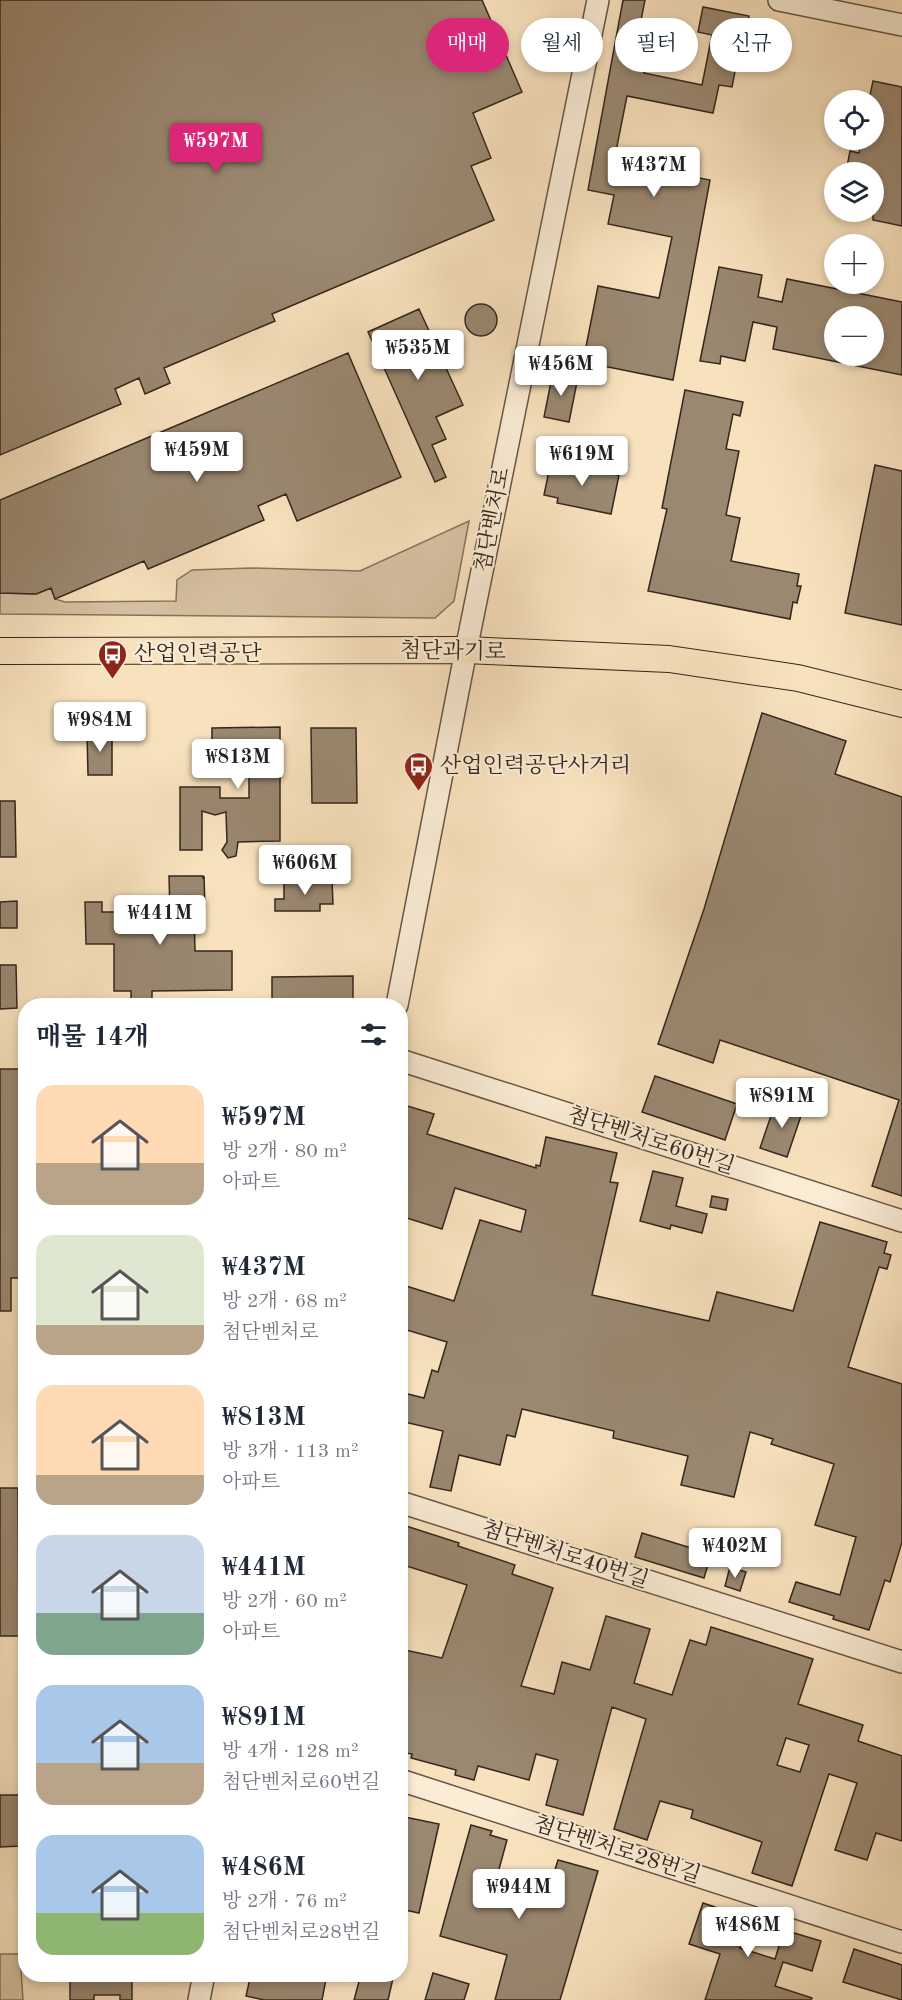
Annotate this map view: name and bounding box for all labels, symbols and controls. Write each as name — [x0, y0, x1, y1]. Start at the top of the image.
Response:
chip: 매매 — [426, 18, 509, 72]
chip: 월세 — [521, 18, 603, 72]
chip: 필터 — [615, 18, 698, 72]
chip: 신규 — [710, 18, 792, 72]
map controls — [824, 90, 884, 366]
button: locate — [824, 90, 884, 150]
pin: ₩597M — [174, 123, 258, 174]
text: ₩597M — [184, 132, 248, 152]
pin: ₩437M — [612, 147, 696, 198]
text: ₩437M — [622, 156, 686, 176]
button: layers — [824, 162, 884, 222]
button: + — [824, 234, 884, 294]
button: − — [824, 306, 884, 366]
pin: ₩535M — [376, 330, 460, 381]
text: ₩535M — [386, 339, 450, 359]
pin: ₩456M — [519, 346, 603, 397]
text: ₩456M — [529, 355, 593, 375]
pin: ₩459M — [155, 432, 239, 483]
pin: ₩619M — [540, 436, 624, 487]
text: ₩459M — [165, 441, 229, 461]
text: ₩619M — [550, 445, 614, 465]
street label: 첨단벤처로 — [471, 466, 514, 574]
bus stop icon: 산업인력공단 — [97, 638, 129, 680]
street label: 첨단과기로 — [400, 639, 506, 664]
place label: 산업인력공단 — [134, 642, 262, 665]
pin: ₩984M — [58, 702, 142, 753]
text: ₩984M — [68, 711, 132, 731]
pin: ₩813M — [196, 739, 280, 790]
text: ₩813M — [206, 748, 270, 768]
bus stop icon: 산업인력공단사거리 — [403, 750, 435, 792]
place label: 산업인력공단사거리 — [440, 754, 631, 777]
pin: ₩606M — [263, 845, 347, 896]
text: ₩606M — [273, 854, 337, 874]
pin: ₩441M — [118, 895, 202, 946]
text: ₩441M — [128, 904, 192, 924]
icon: filters — [357, 1018, 390, 1051]
text: 매물 14개 — [36, 1025, 149, 1051]
pin: ₩891M — [740, 1078, 824, 1129]
text: ₩891M — [750, 1087, 814, 1107]
street label: 첨단벤처로60번길 — [565, 1103, 738, 1178]
text: ₩597M — [222, 1105, 306, 1131]
icon: home — [84, 1109, 156, 1181]
text: 방 2개 · 80 m² — [222, 1142, 347, 1162]
text: 아파트 — [222, 1173, 280, 1193]
text: ₩437M — [222, 1255, 306, 1281]
icon: home — [84, 1259, 156, 1331]
text: 방 2개 · 68 m² — [222, 1292, 347, 1312]
text: 첨단벤처로 — [222, 1323, 319, 1343]
text: ₩813M — [222, 1405, 306, 1431]
icon: home — [84, 1409, 156, 1481]
text: 방 3개 · 113 m² — [222, 1442, 359, 1462]
text: 아파트 — [222, 1473, 280, 1493]
street label: 첨단벤처로40번길 — [479, 1517, 652, 1592]
pin: ₩402M — [693, 1528, 777, 1579]
text: ₩402M — [703, 1537, 767, 1557]
text: ₩441M — [222, 1555, 306, 1581]
icon: home — [84, 1559, 156, 1631]
text: 방 2개 · 60 m² — [222, 1592, 347, 1612]
text: 아파트 — [222, 1623, 280, 1643]
text: ₩891M — [222, 1705, 306, 1731]
icon: home — [84, 1709, 156, 1781]
text: 방 4개 · 128 m² — [222, 1742, 359, 1762]
text: 첨단벤처로60번길 — [222, 1773, 380, 1793]
street label: 첨단벤처로28번길 — [531, 1812, 704, 1887]
text: ₩486M — [222, 1855, 306, 1881]
icon: home — [84, 1859, 156, 1931]
pin: ₩944M — [477, 1869, 561, 1920]
text: ₩944M — [487, 1878, 551, 1898]
text: 방 2개 · 76 m² — [222, 1892, 347, 1912]
pin: ₩486M — [706, 1907, 790, 1958]
text: ₩486M — [716, 1916, 780, 1936]
text: 첨단벤처로28번길 — [222, 1923, 380, 1943]

